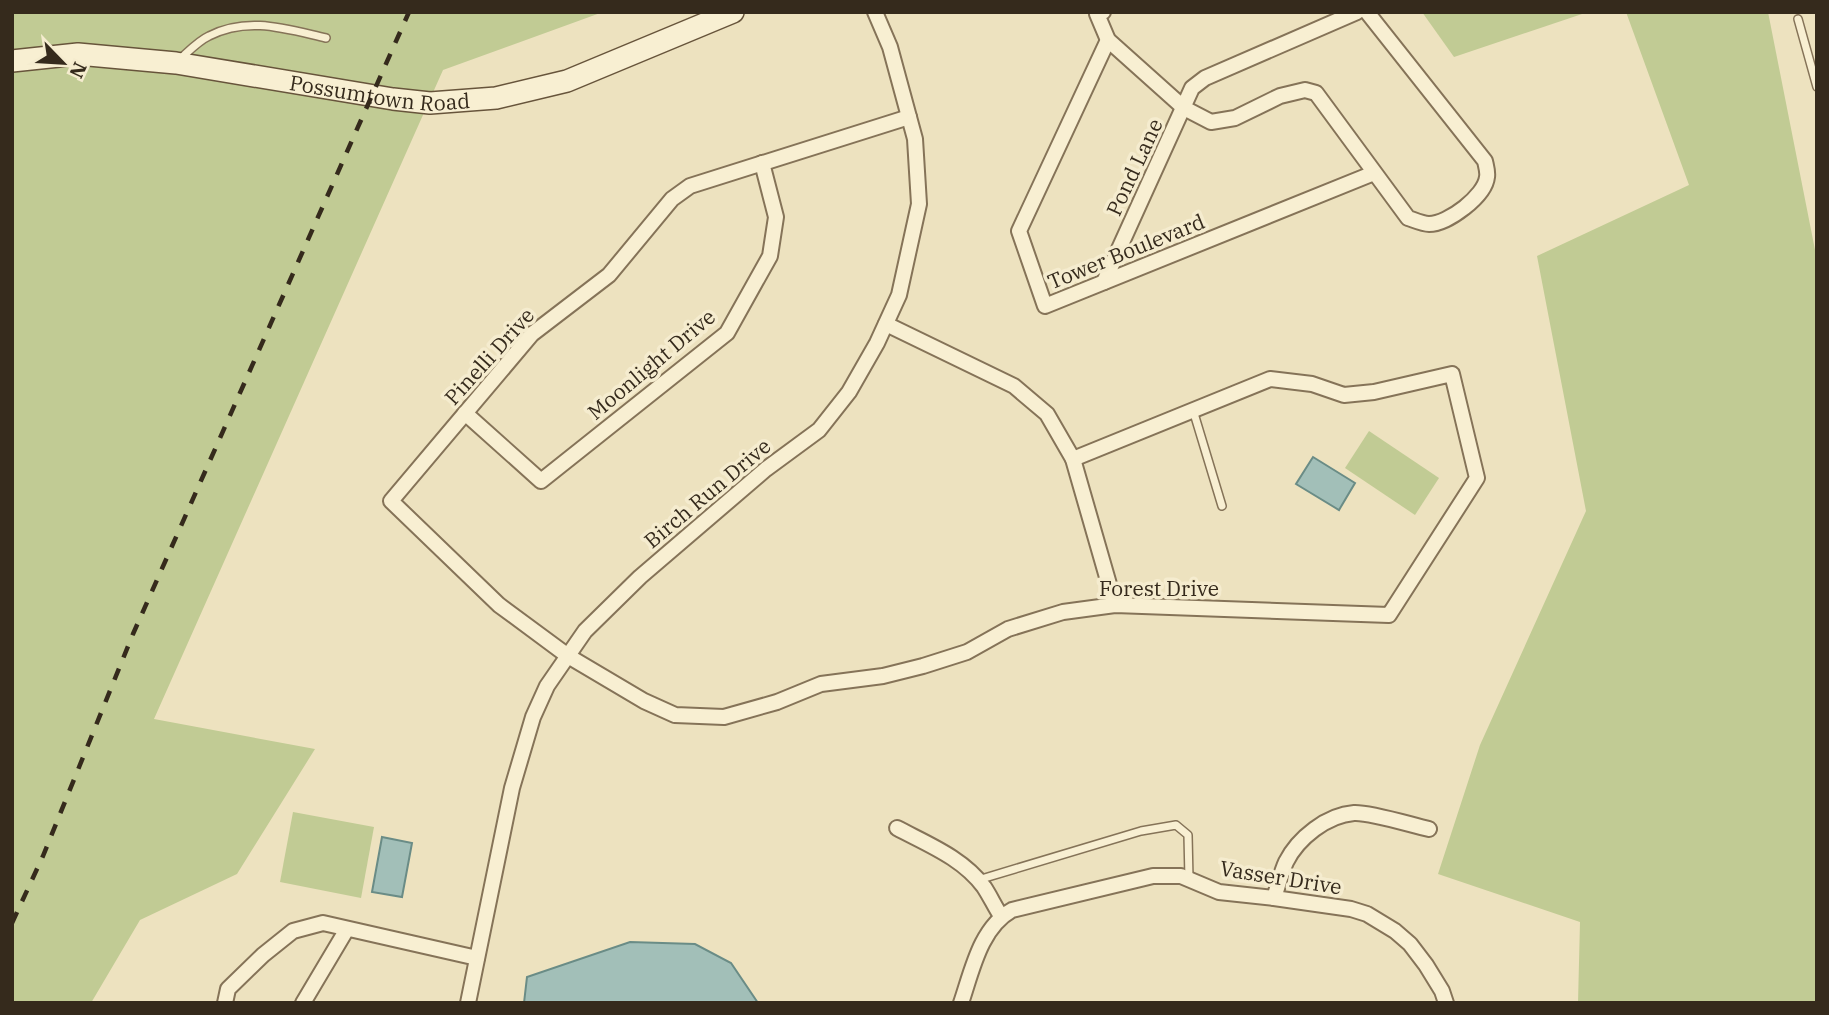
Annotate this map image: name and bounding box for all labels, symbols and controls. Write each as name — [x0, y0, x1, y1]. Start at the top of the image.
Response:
north arrow — [28, 28, 98, 98]
text: N — [64, 58, 92, 82]
street label: Possumtown Road — [287, 68, 471, 117]
street label: Pond Lane — [1099, 114, 1169, 220]
street label: Tower Boulevard — [1043, 207, 1209, 295]
street label: Pinelli Drive — [438, 301, 540, 411]
street label: Moonlight Drive — [581, 302, 721, 426]
street label: Birch Run Drive — [638, 432, 776, 554]
street label: Forest Drive — [1099, 574, 1219, 602]
street label: Vasser Drive — [1218, 854, 1344, 900]

